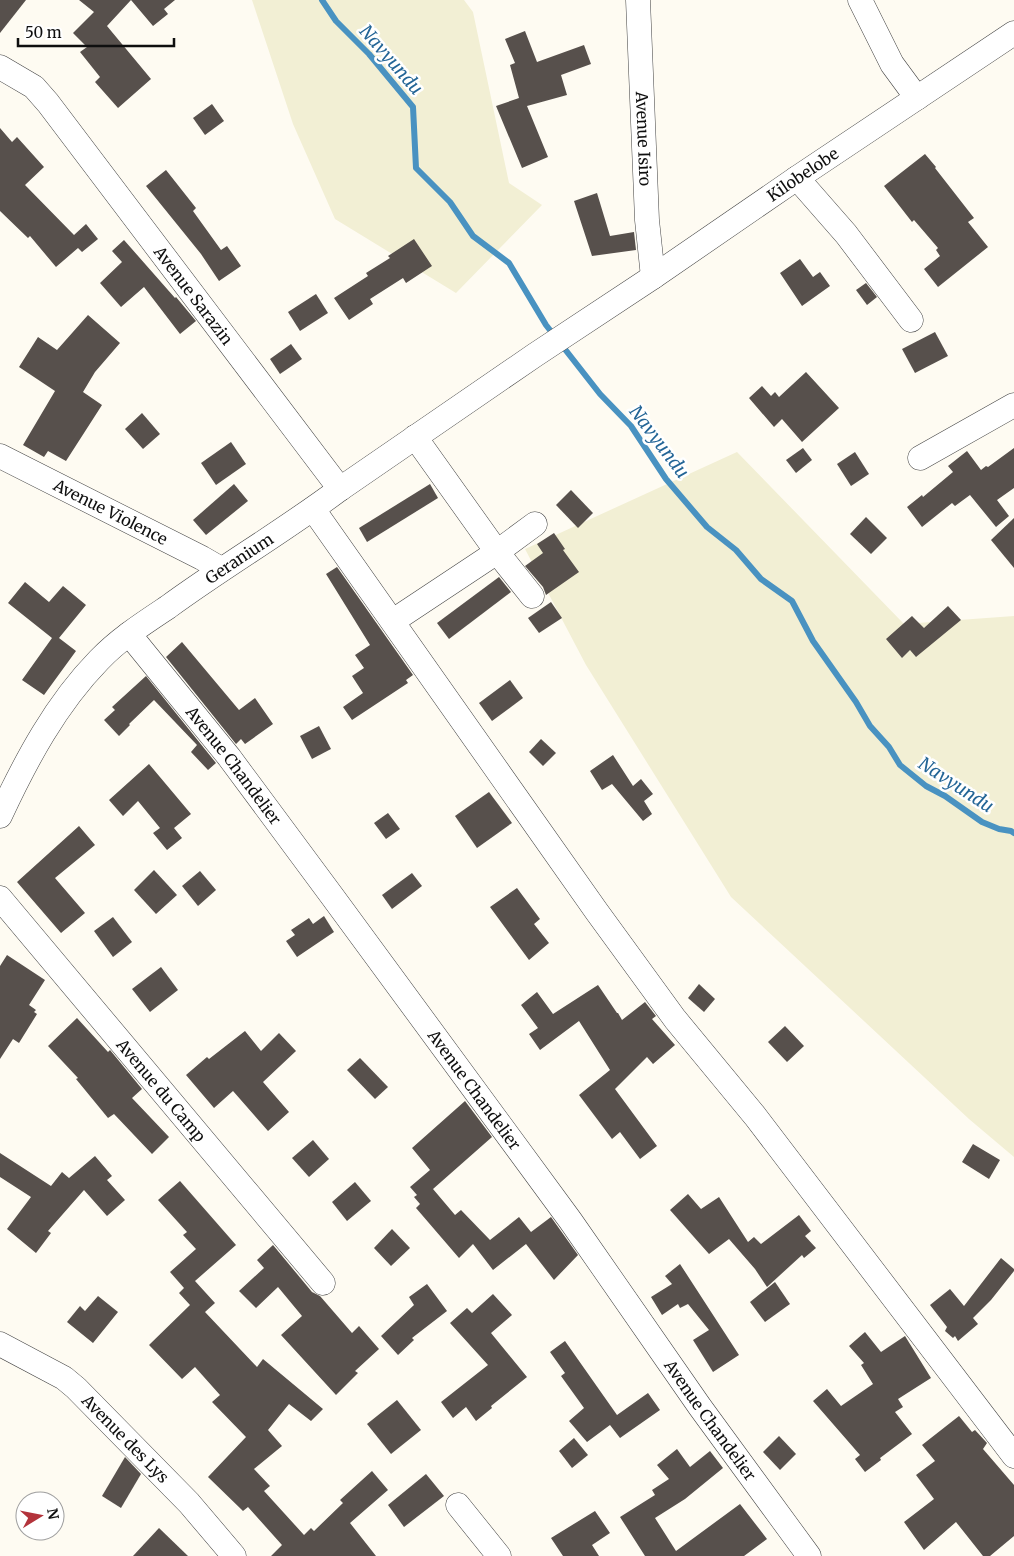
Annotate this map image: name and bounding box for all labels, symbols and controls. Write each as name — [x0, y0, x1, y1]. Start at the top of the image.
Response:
scale bar — [18, 15, 174, 47]
water label: Navyundu — [355, 20, 428, 99]
text: 50 m — [25, 23, 62, 42]
street label: Avenue Isiro — [632, 90, 656, 187]
street label: Kilobelobe — [763, 143, 842, 206]
street label: Avenue Sarazin — [149, 241, 238, 349]
water label: Navyundu — [625, 401, 694, 483]
street label: Avenue Violence — [49, 474, 171, 549]
street label: Geranium — [201, 529, 277, 588]
street label: Avenue Chandelier — [181, 701, 286, 828]
water label: Navyundu — [914, 752, 998, 817]
street label: Avenue Chandelier — [423, 1025, 525, 1154]
street label: Avenue du Camp — [112, 1034, 210, 1146]
street label: Avenue Chandelier — [660, 1355, 760, 1484]
street label: Avenue des Lys — [77, 1389, 174, 1487]
north arrow — [15, 1491, 65, 1541]
text: N — [43, 1507, 63, 1521]

